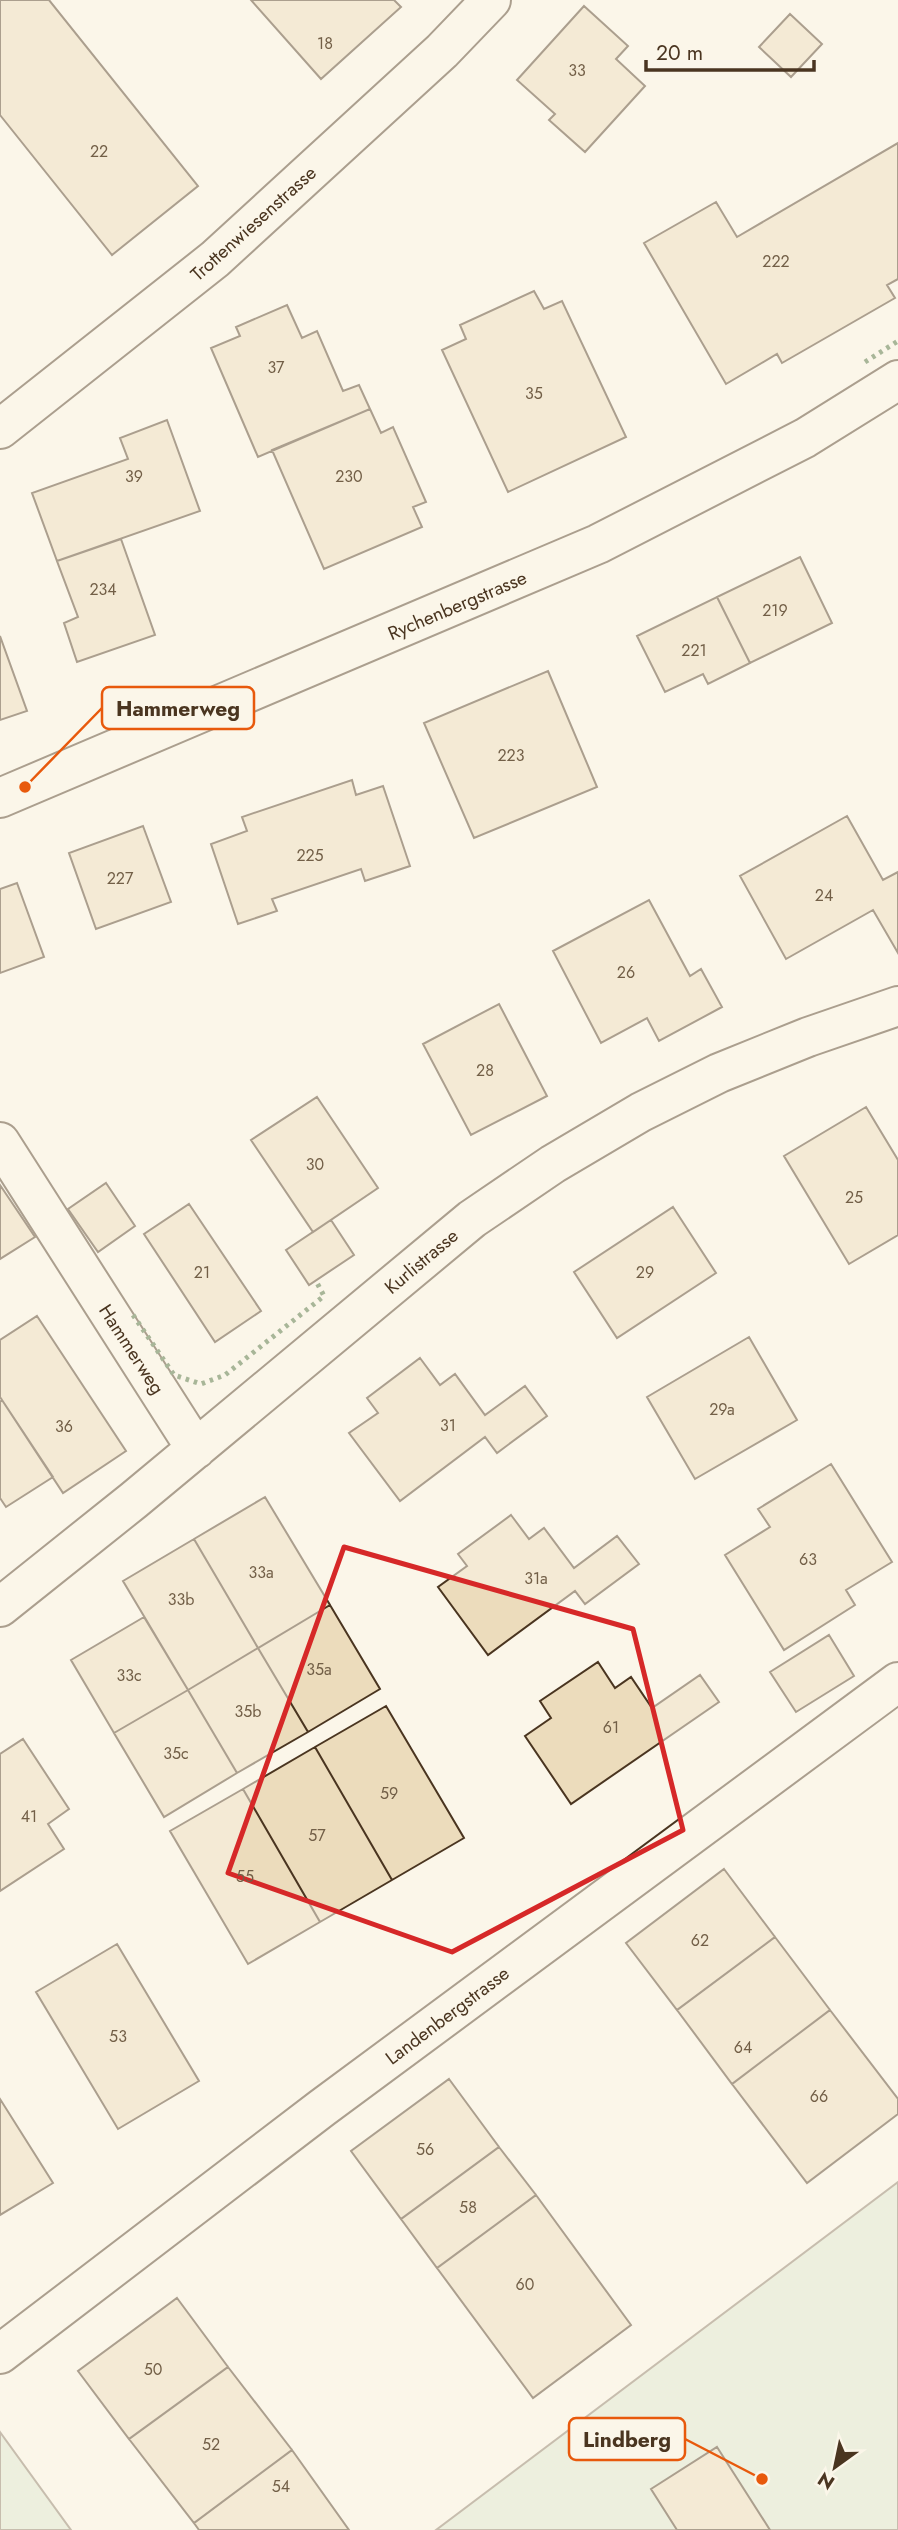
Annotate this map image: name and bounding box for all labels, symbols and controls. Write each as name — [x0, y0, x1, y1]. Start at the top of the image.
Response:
scale bar — [646, 28, 814, 72]
house number: 18 — [317, 32, 333, 55]
text: 20 m — [656, 38, 703, 68]
house number: 33 — [568, 59, 586, 82]
house number: 22 — [90, 140, 108, 163]
street label: Trottenwiesenstrasse — [185, 159, 322, 287]
house number: 222 — [762, 250, 790, 273]
house number: 37 — [268, 356, 285, 379]
house number: 35 — [525, 382, 543, 405]
house number: 39 — [125, 465, 143, 488]
house number: 230 — [335, 465, 363, 488]
street label: Rychenbergstrasse — [384, 564, 531, 647]
house number: 234 — [89, 578, 117, 601]
house number: 219 — [762, 599, 788, 622]
house number: 221 — [681, 639, 707, 662]
callout: Hammerweg — [102, 687, 254, 729]
text: Hammerweg — [116, 694, 240, 724]
house number: 223 — [498, 744, 525, 767]
house number: 225 — [296, 844, 324, 867]
house number: 227 — [107, 867, 134, 890]
house number: 24 — [815, 884, 833, 907]
house number: 26 — [617, 961, 635, 984]
house number: 28 — [476, 1059, 494, 1082]
house number: 30 — [306, 1153, 324, 1176]
house number: 25 — [845, 1186, 863, 1209]
street label: Kurlistrasse — [379, 1222, 464, 1300]
house number: 21 — [194, 1261, 210, 1284]
house number: 29 — [636, 1261, 654, 1284]
street label: Hammerweg — [92, 1299, 171, 1400]
house number: 29a — [709, 1398, 735, 1421]
house number: 31 — [440, 1414, 456, 1437]
house number: 36 — [55, 1415, 73, 1438]
house number: 63 — [799, 1548, 817, 1571]
house number: 33a — [248, 1561, 274, 1584]
house number: 31a — [524, 1567, 548, 1590]
house number: 33b — [168, 1588, 194, 1611]
house number: 35a — [306, 1658, 332, 1681]
house number: 33c — [116, 1664, 142, 1687]
house number: 35b — [235, 1700, 261, 1723]
house number: 61 — [603, 1716, 619, 1739]
house number: 35c — [163, 1742, 189, 1765]
house number: 59 — [380, 1782, 398, 1805]
house number: 41 — [21, 1805, 37, 1828]
house number: 57 — [308, 1824, 326, 1847]
house number: 55 — [236, 1865, 254, 1888]
house number: 62 — [691, 1929, 709, 1952]
street label: Landenbergstrasse — [380, 1960, 515, 2071]
house number: 53 — [109, 2025, 127, 2048]
house number: 64 — [734, 2036, 752, 2059]
house number: 66 — [810, 2085, 828, 2108]
house number: 56 — [416, 2138, 434, 2161]
house number: 58 — [459, 2196, 477, 2219]
house number: 60 — [516, 2273, 534, 2296]
house number: 50 — [144, 2358, 162, 2381]
callout: Lindberg — [569, 2418, 685, 2460]
text: Lindberg — [583, 2425, 671, 2455]
north arrow — [800, 2432, 870, 2502]
house number: 52 — [202, 2433, 220, 2456]
text: N — [812, 2465, 840, 2496]
house number: 54 — [272, 2475, 290, 2498]

